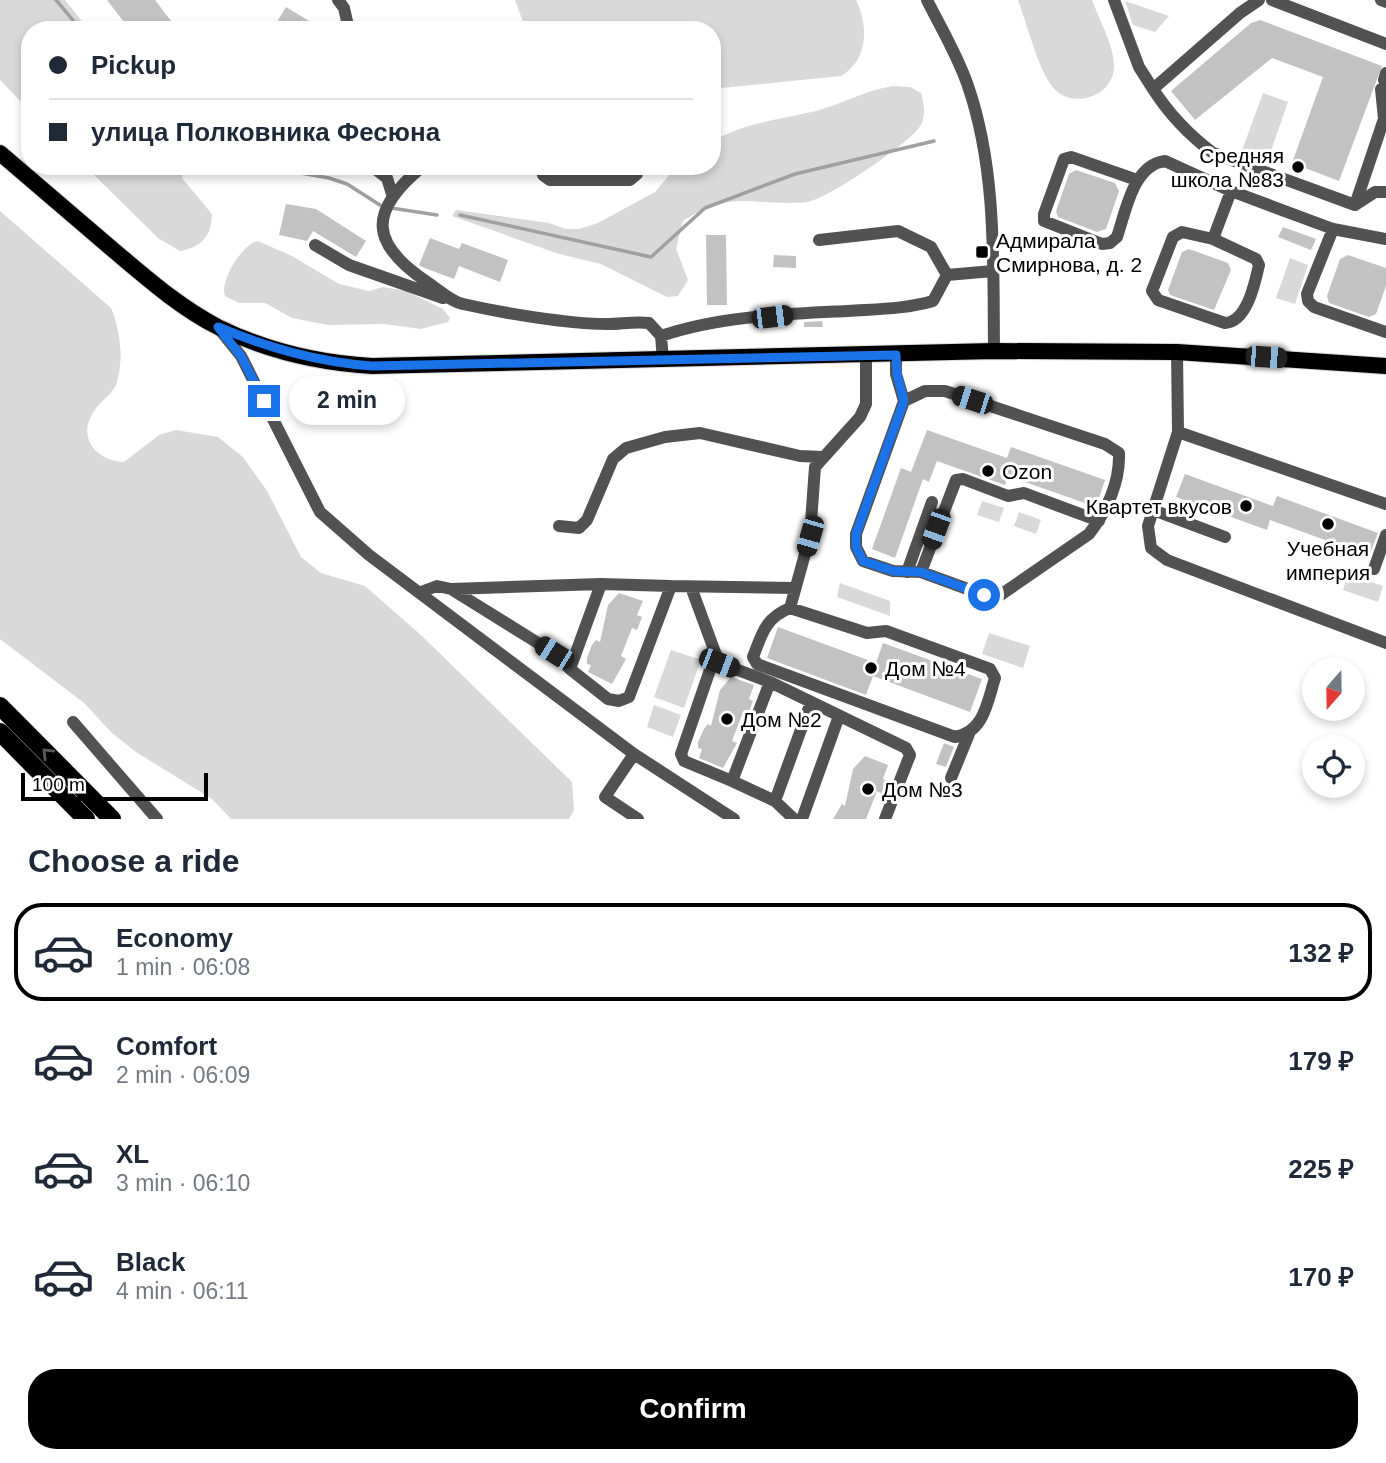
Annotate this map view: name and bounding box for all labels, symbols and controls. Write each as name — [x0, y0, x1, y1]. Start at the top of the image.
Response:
text: Pickup — [91, 50, 176, 80]
text: улица Полковника Фесюна — [91, 117, 440, 147]
place label: Средняя школа №83 — [1171, 144, 1284, 191]
marker: Средняя школа №83 — [1290, 159, 1306, 175]
place label: Адмирала Смирнова, д. 2 — [996, 229, 1142, 276]
marker: Адмирала Смирнова, д. 2 — [974, 244, 990, 260]
car — [750, 304, 795, 330]
car — [1245, 345, 1288, 369]
callout: 2 min — [288, 376, 404, 426]
car — [949, 384, 996, 416]
route end — [248, 385, 280, 417]
text: 2 min — [317, 387, 377, 413]
place label: Ozon — [1002, 460, 1052, 483]
marker: Ozon — [980, 463, 996, 479]
place label: Квартет вкусов — [1086, 495, 1232, 518]
marker: Квартет вкусов — [1238, 498, 1254, 514]
car — [919, 506, 954, 552]
car — [795, 513, 826, 559]
marker: Учебная империя — [1320, 516, 1336, 532]
place label: Учебная империя — [1286, 537, 1370, 584]
route start — [968, 579, 1000, 611]
car — [531, 633, 578, 673]
car — [696, 646, 743, 680]
place label: Дом №4 — [885, 657, 966, 680]
north arrow — [1302, 658, 1365, 721]
map controls — [1302, 658, 1365, 798]
marker: Дом №4 — [863, 660, 879, 676]
place label: Дом №2 — [741, 708, 822, 731]
marker: Дом №2 — [719, 711, 735, 727]
button: locate — [1302, 735, 1365, 798]
one-way arrow — [43, 749, 55, 761]
scale bar — [21, 770, 208, 802]
text: 100 m — [32, 774, 85, 795]
place label: Дом №3 — [882, 778, 963, 801]
marker: Дом №3 — [860, 781, 876, 797]
text: Choose a ride — [28, 843, 240, 879]
icon: car — [32, 921, 95, 984]
text: Economy — [116, 923, 233, 953]
text: 132 ₽ — [1288, 938, 1354, 968]
text: 1 min · 06:08 — [116, 954, 250, 980]
icon: car — [32, 1029, 95, 1092]
text: Comfort — [116, 1031, 217, 1061]
text: 179 ₽ — [1288, 1046, 1354, 1076]
text: 2 min · 06:09 — [116, 1062, 250, 1088]
icon: car — [32, 1137, 95, 1200]
text: XL — [116, 1139, 149, 1169]
text: 225 ₽ — [1288, 1154, 1354, 1184]
text: 3 min · 06:10 — [116, 1170, 250, 1196]
icon: car — [32, 1245, 95, 1308]
text: Black — [116, 1247, 185, 1277]
text: 170 ₽ — [1288, 1262, 1354, 1292]
text: 4 min · 06:11 — [116, 1278, 249, 1304]
button: Confirm — [28, 1369, 1358, 1449]

